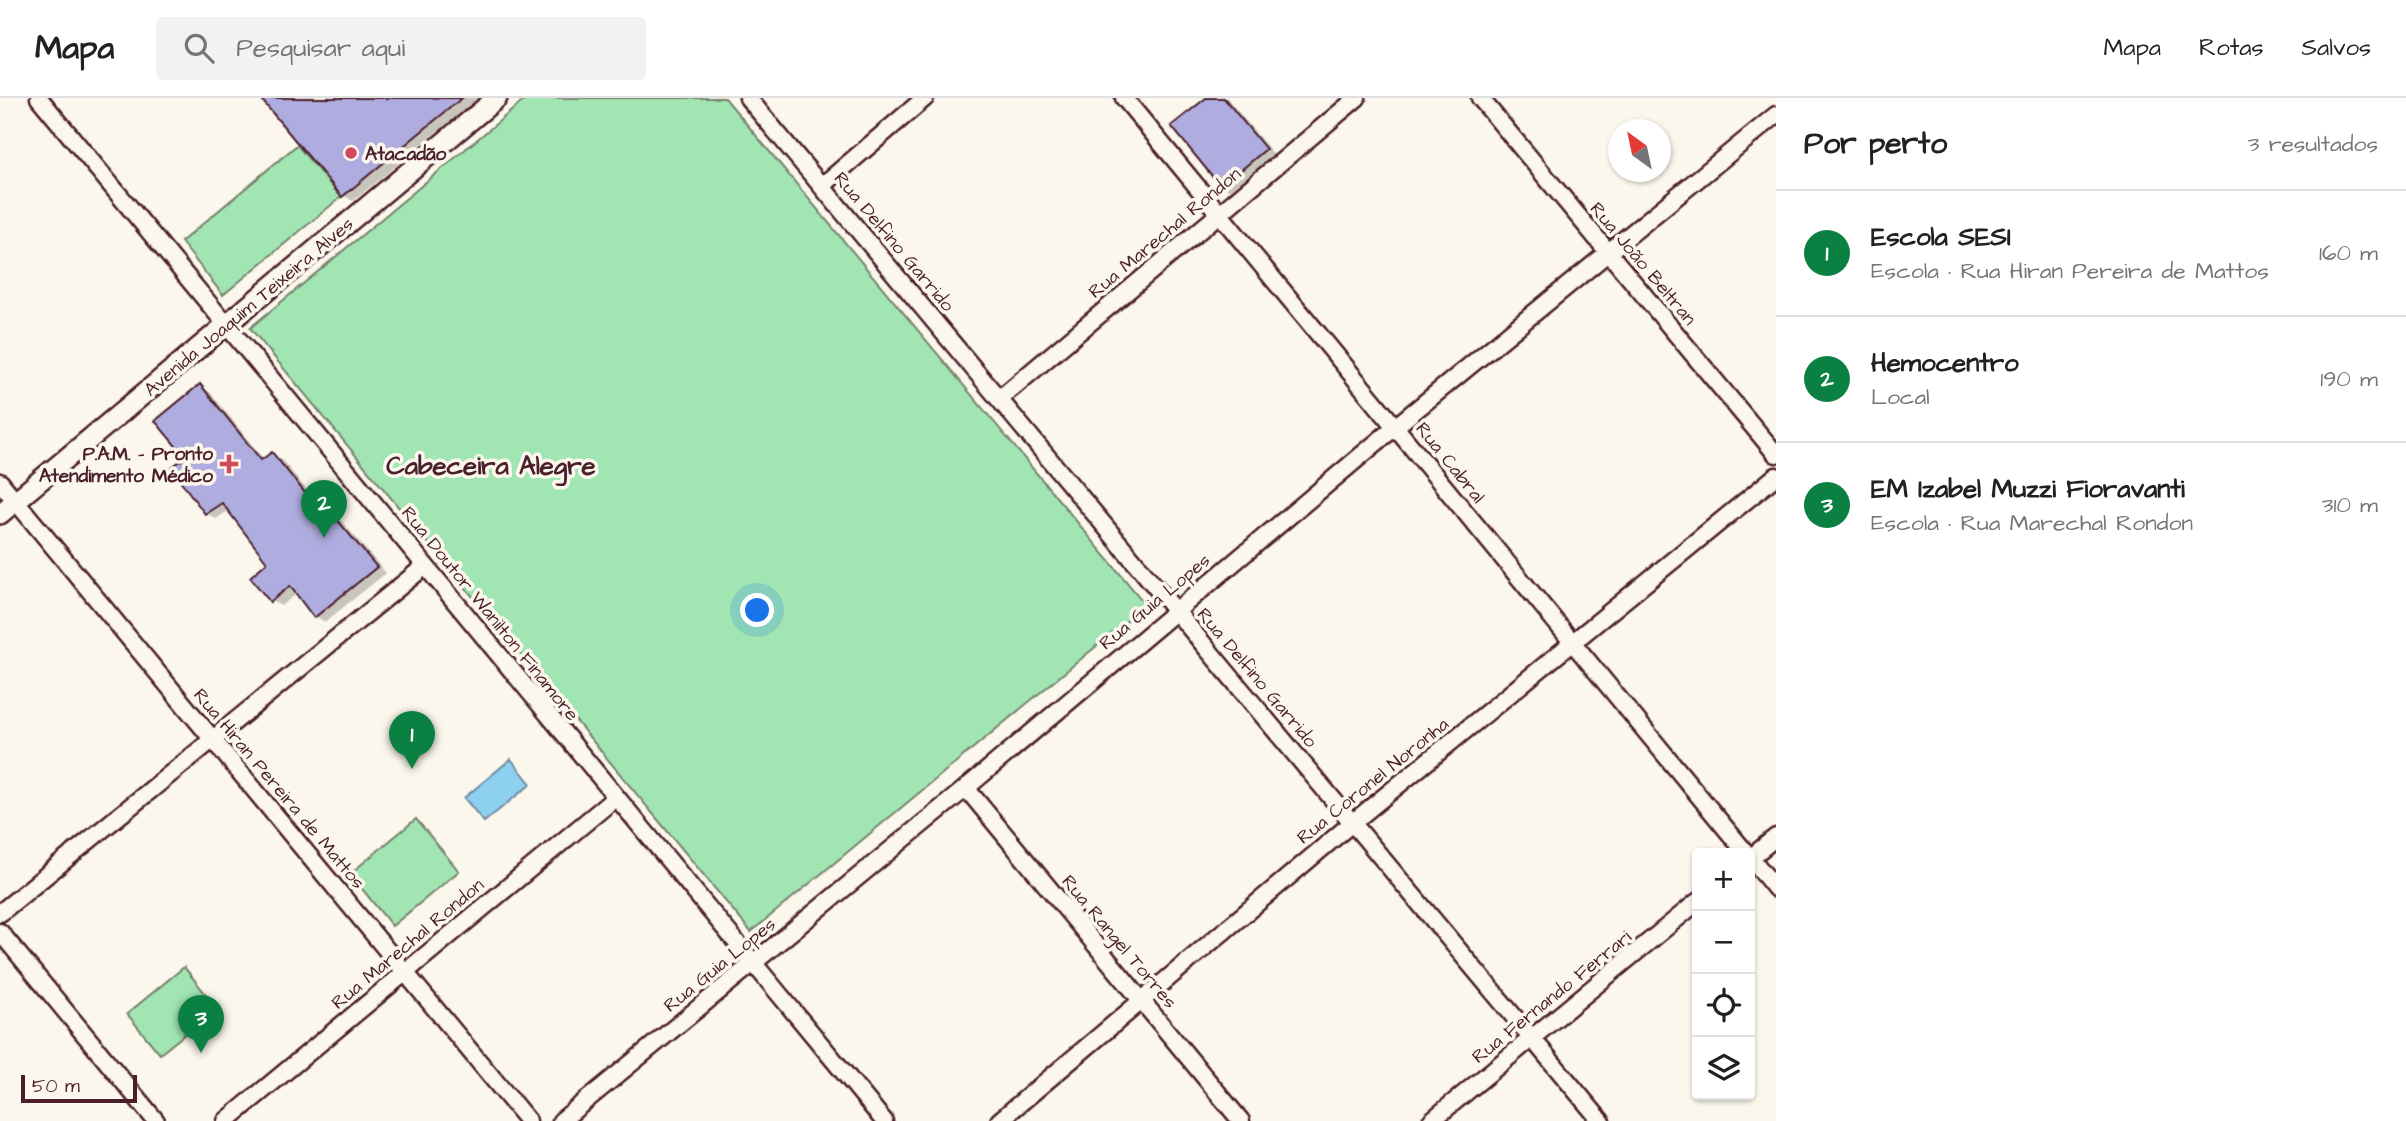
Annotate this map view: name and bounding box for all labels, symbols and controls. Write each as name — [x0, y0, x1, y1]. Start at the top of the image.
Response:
search box — [156, 17, 646, 80]
text: Mapa — [35, 25, 114, 71]
icon: search — [180, 29, 218, 67]
text: Pesquisar aqui — [236, 30, 405, 66]
text: Mapa — [2103, 31, 2161, 65]
text: Rotas — [2199, 31, 2264, 65]
text: Salvos — [2302, 31, 2371, 65]
north arrow — [1608, 119, 1671, 182]
text: Por perto — [1804, 123, 1947, 165]
text: 3 resultados — [2248, 128, 2378, 160]
place label: Atacadão — [365, 141, 447, 168]
marker: Atacadão — [343, 145, 359, 161]
street label: Rua Marechal Rondon — [1083, 161, 1247, 305]
street label: Rua Delfino Garrido — [827, 166, 961, 318]
street label: Rua João Beltran — [1583, 197, 1702, 331]
street label: Avenida Joaquim Teixeira Alves — [138, 211, 360, 403]
text: Escola SESI — [1871, 219, 2011, 255]
text: 1 — [1826, 237, 1828, 269]
text: 160 m — [2319, 237, 2378, 269]
text: Escola · Rua Hiran Pereira de Mattos — [1871, 255, 2269, 287]
text: Hemocentro — [1871, 345, 2019, 381]
text: 2 — [1820, 363, 1834, 395]
text: 190 m — [2320, 363, 2378, 395]
text: Local — [1871, 381, 1930, 413]
street label: Rua Cabral — [1409, 417, 1491, 509]
place label: P.A.M. - Pronto Atendimento Médico — [39, 441, 213, 490]
district label: Cabeceira Alegre — [386, 448, 596, 487]
marker: P.A.M. - Pronto Atendimento Médico — [219, 454, 239, 474]
text: EM Izabel Muzzi Fioravanti — [1871, 471, 2185, 507]
pin: 2 — [301, 480, 347, 538]
text: 3 — [1821, 489, 1833, 521]
text: 310 m — [2322, 489, 2378, 521]
street label: Rua Doutor Wanilton Finamore — [395, 501, 585, 727]
text: Escola · Rua Marechal Rondon — [1871, 507, 2193, 539]
street label: Rua Guia Lopes — [1094, 548, 1216, 657]
your location — [740, 593, 774, 627]
street label: Rua Delfino Garrido — [1190, 602, 1324, 754]
street label: Rua Hiran Pereira de Mattos — [187, 683, 371, 895]
pin: 1 — [389, 711, 435, 769]
street label: Rua Coronel Noronha — [1291, 711, 1455, 851]
map controls — [1692, 848, 1755, 1100]
button: + — [1692, 848, 1755, 911]
street label: Rua Rangel Torres — [1054, 869, 1183, 1015]
street label: Rua Marechal Rondon — [326, 872, 490, 1016]
street label: Rua Guia Lopes — [658, 911, 782, 1019]
button: − — [1692, 911, 1755, 974]
street label: Rua Fernando Ferrari — [1466, 924, 1638, 1070]
button: locate — [1692, 974, 1755, 1037]
pin: 3 — [178, 995, 224, 1053]
button: layers — [1692, 1037, 1755, 1100]
scale bar — [21, 1072, 136, 1104]
text: 50 m — [32, 1073, 80, 1100]

